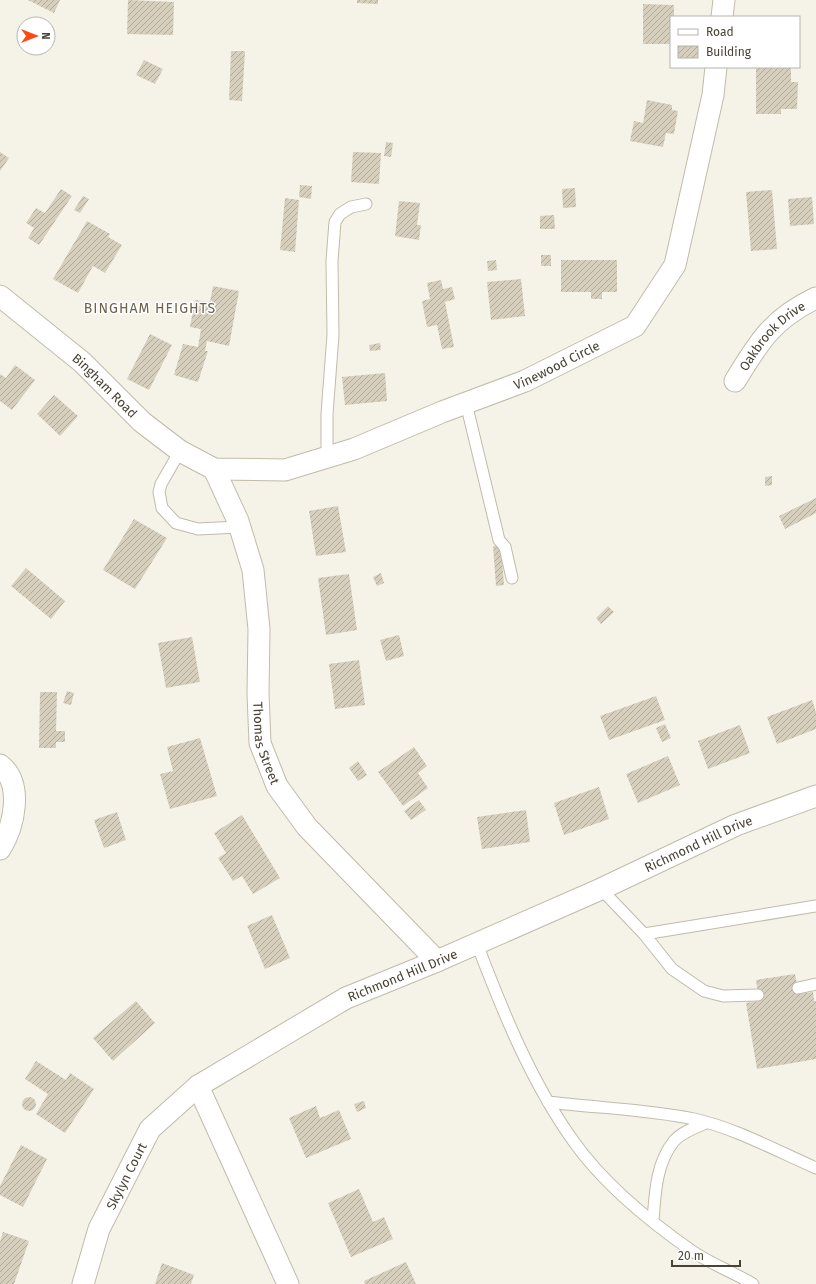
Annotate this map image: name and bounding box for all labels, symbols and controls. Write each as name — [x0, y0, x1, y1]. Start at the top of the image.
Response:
north arrow — [16, 16, 56, 56]
legend — [670, 16, 800, 68]
text: Road — [706, 25, 734, 39]
text: N — [39, 32, 52, 40]
text: Building — [706, 45, 752, 59]
street label: Oakbrook Drive — [736, 298, 808, 373]
district label: BINGHAM HEIGHTS — [84, 300, 216, 317]
street label: Vinewood Circle — [512, 337, 602, 392]
street label: Bingham Road — [70, 350, 141, 421]
street label: Thomas Street — [251, 701, 283, 787]
street label: Richmond Hill Drive — [642, 812, 754, 875]
street label: Richmond Hill Drive — [345, 946, 459, 1004]
street label: Skylyn Court — [103, 1139, 150, 1212]
scale bar — [672, 1242, 740, 1268]
text: 20 m — [678, 1249, 704, 1263]

